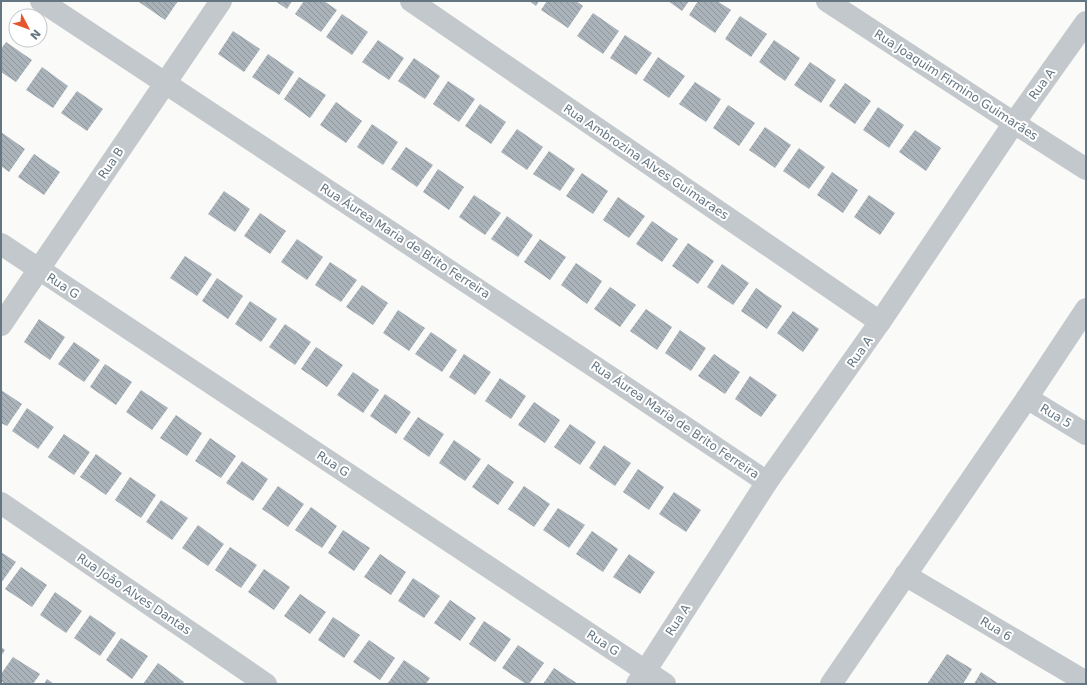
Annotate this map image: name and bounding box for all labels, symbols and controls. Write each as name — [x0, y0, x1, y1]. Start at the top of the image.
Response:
north arrow — [8, 8, 48, 48]
text: N — [27, 26, 43, 42]
street label: Rua Joaquim Firmino Guimarães — [872, 27, 1040, 143]
street label: Rua A — [1026, 65, 1058, 102]
street label: Rua Ambrozina Alves Guimaraes — [561, 101, 731, 223]
street label: Rua B — [95, 145, 127, 181]
street label: Rua Áurea Maria de Brito Ferreira — [317, 180, 493, 301]
street label: Rua G — [44, 270, 82, 302]
street label: Rua A — [844, 333, 876, 370]
street label: Rua Áurea Maria de Brito Ferreira — [588, 357, 762, 482]
street label: Rua 5 — [1038, 401, 1074, 431]
street label: Rua G — [314, 448, 352, 480]
street label: Rua João Alves Dantas — [74, 551, 194, 637]
street label: Rua A — [663, 601, 694, 638]
street label: Rua 6 — [978, 614, 1014, 644]
street label: Rua G — [584, 627, 622, 659]

